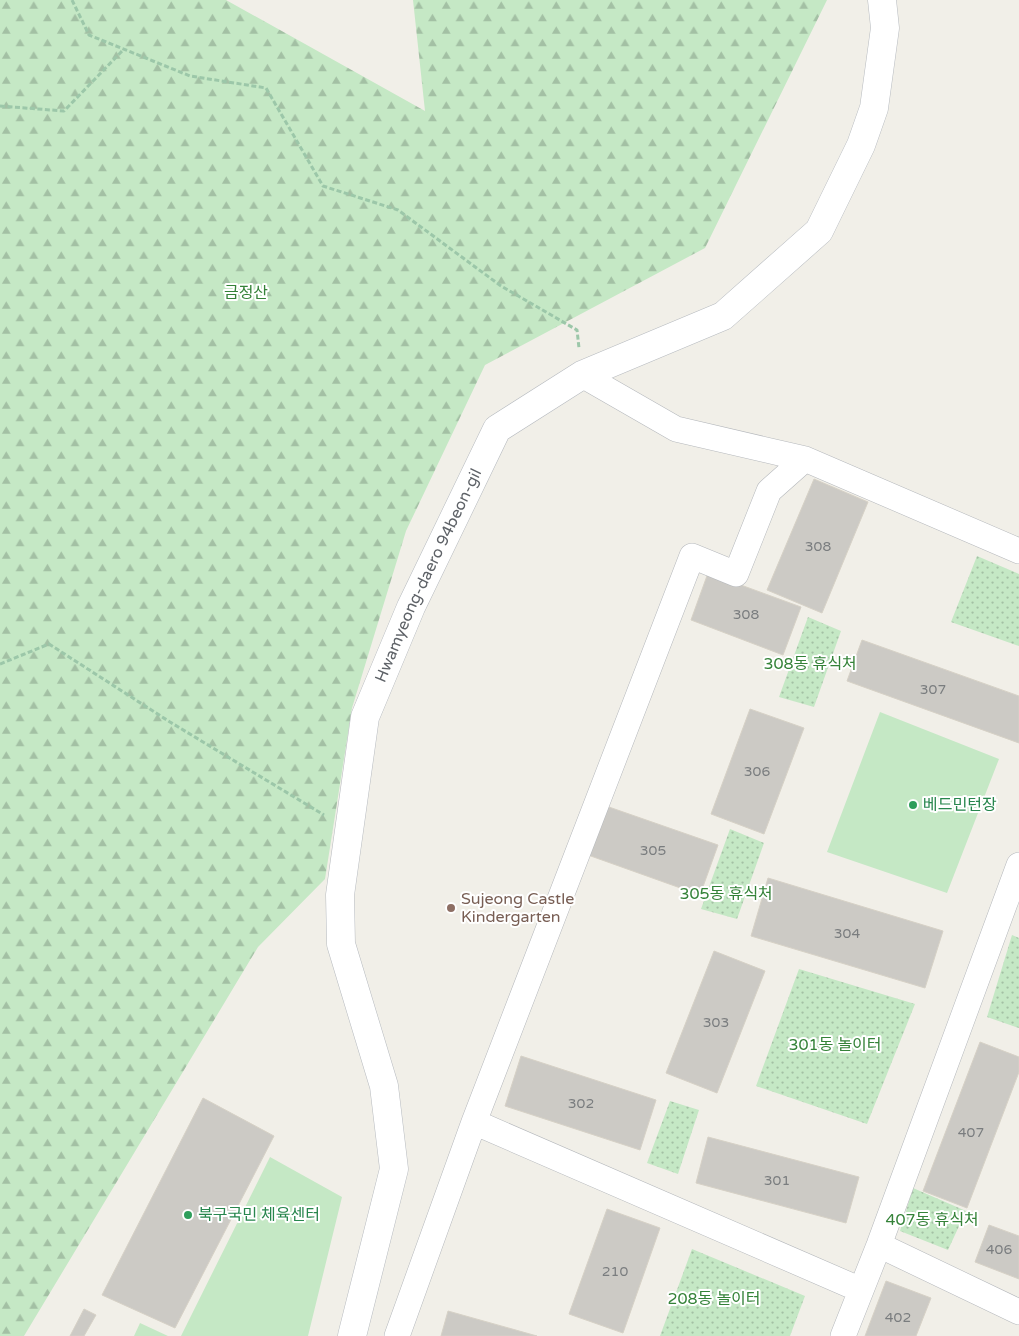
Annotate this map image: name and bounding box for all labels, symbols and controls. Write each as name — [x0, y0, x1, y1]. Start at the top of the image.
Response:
park label: 금정산 — [224, 283, 268, 303]
street label: Hwamyeong-daero 94beon-gil — [371, 465, 486, 685]
house number: 308 — [805, 538, 831, 555]
house number: 308 — [733, 606, 759, 623]
park label: 308동 휴식처 — [763, 654, 857, 674]
house number: 307 — [920, 681, 946, 698]
house number: 306 — [744, 763, 770, 780]
place label: 베드민턴장 — [923, 795, 997, 815]
marker: 베드민턴장 — [907, 799, 919, 811]
house number: 305 — [640, 842, 666, 859]
park label: 305동 휴식처 — [679, 884, 773, 904]
place label: Sujeong Castle Kindergarten — [461, 889, 574, 927]
marker: Sujeong Castle Kindergarten — [445, 902, 457, 914]
house number: 304 — [834, 925, 860, 942]
house number: 303 — [703, 1014, 729, 1031]
park label: 301동 놀이터 — [788, 1035, 882, 1055]
house number: 302 — [568, 1095, 594, 1112]
house number: 407 — [958, 1124, 984, 1141]
house number: 301 — [764, 1172, 790, 1189]
place label: 북구국민 체육센터 — [198, 1205, 320, 1225]
marker: 북구국민 체육센터 — [182, 1209, 194, 1221]
park label: 407동 휴식처 — [885, 1210, 979, 1230]
house number: 406 — [986, 1241, 1012, 1258]
house number: 210 — [602, 1263, 628, 1280]
park label: 208동 놀이터 — [667, 1289, 761, 1309]
house number: 402 — [885, 1309, 911, 1326]

